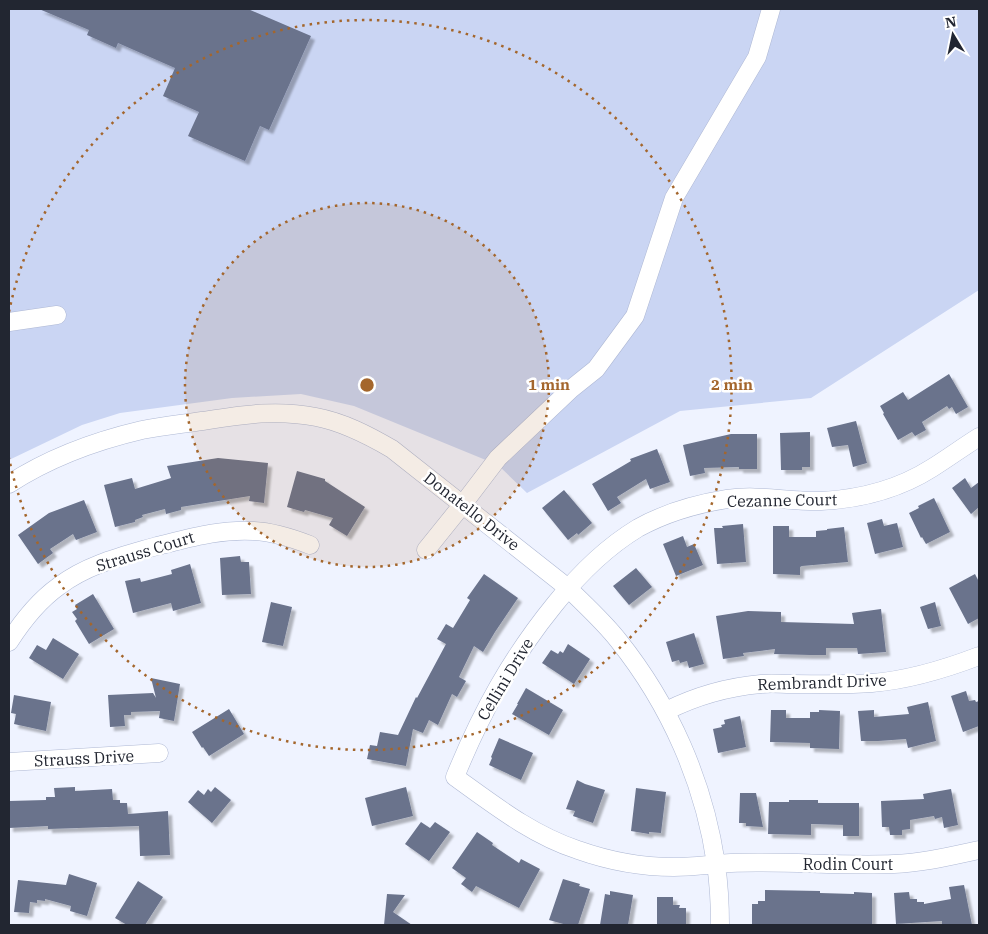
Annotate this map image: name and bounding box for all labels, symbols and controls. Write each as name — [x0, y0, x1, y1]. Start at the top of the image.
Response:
north arrow — [928, 10, 978, 60]
text: N — [944, 12, 958, 32]
text: 1 min — [528, 375, 570, 394]
text: 2 min — [711, 375, 753, 394]
centre of rings — [358, 376, 376, 394]
street label: Donatello Drive — [420, 467, 524, 555]
street label: Cezanne Court — [727, 489, 838, 511]
street label: Strauss Court — [93, 526, 197, 575]
street label: Cellini Drive — [473, 634, 537, 724]
street label: Rembrandt Drive — [757, 670, 887, 694]
street label: Strauss Drive — [33, 745, 135, 771]
street label: Rodin Court — [803, 854, 894, 874]

